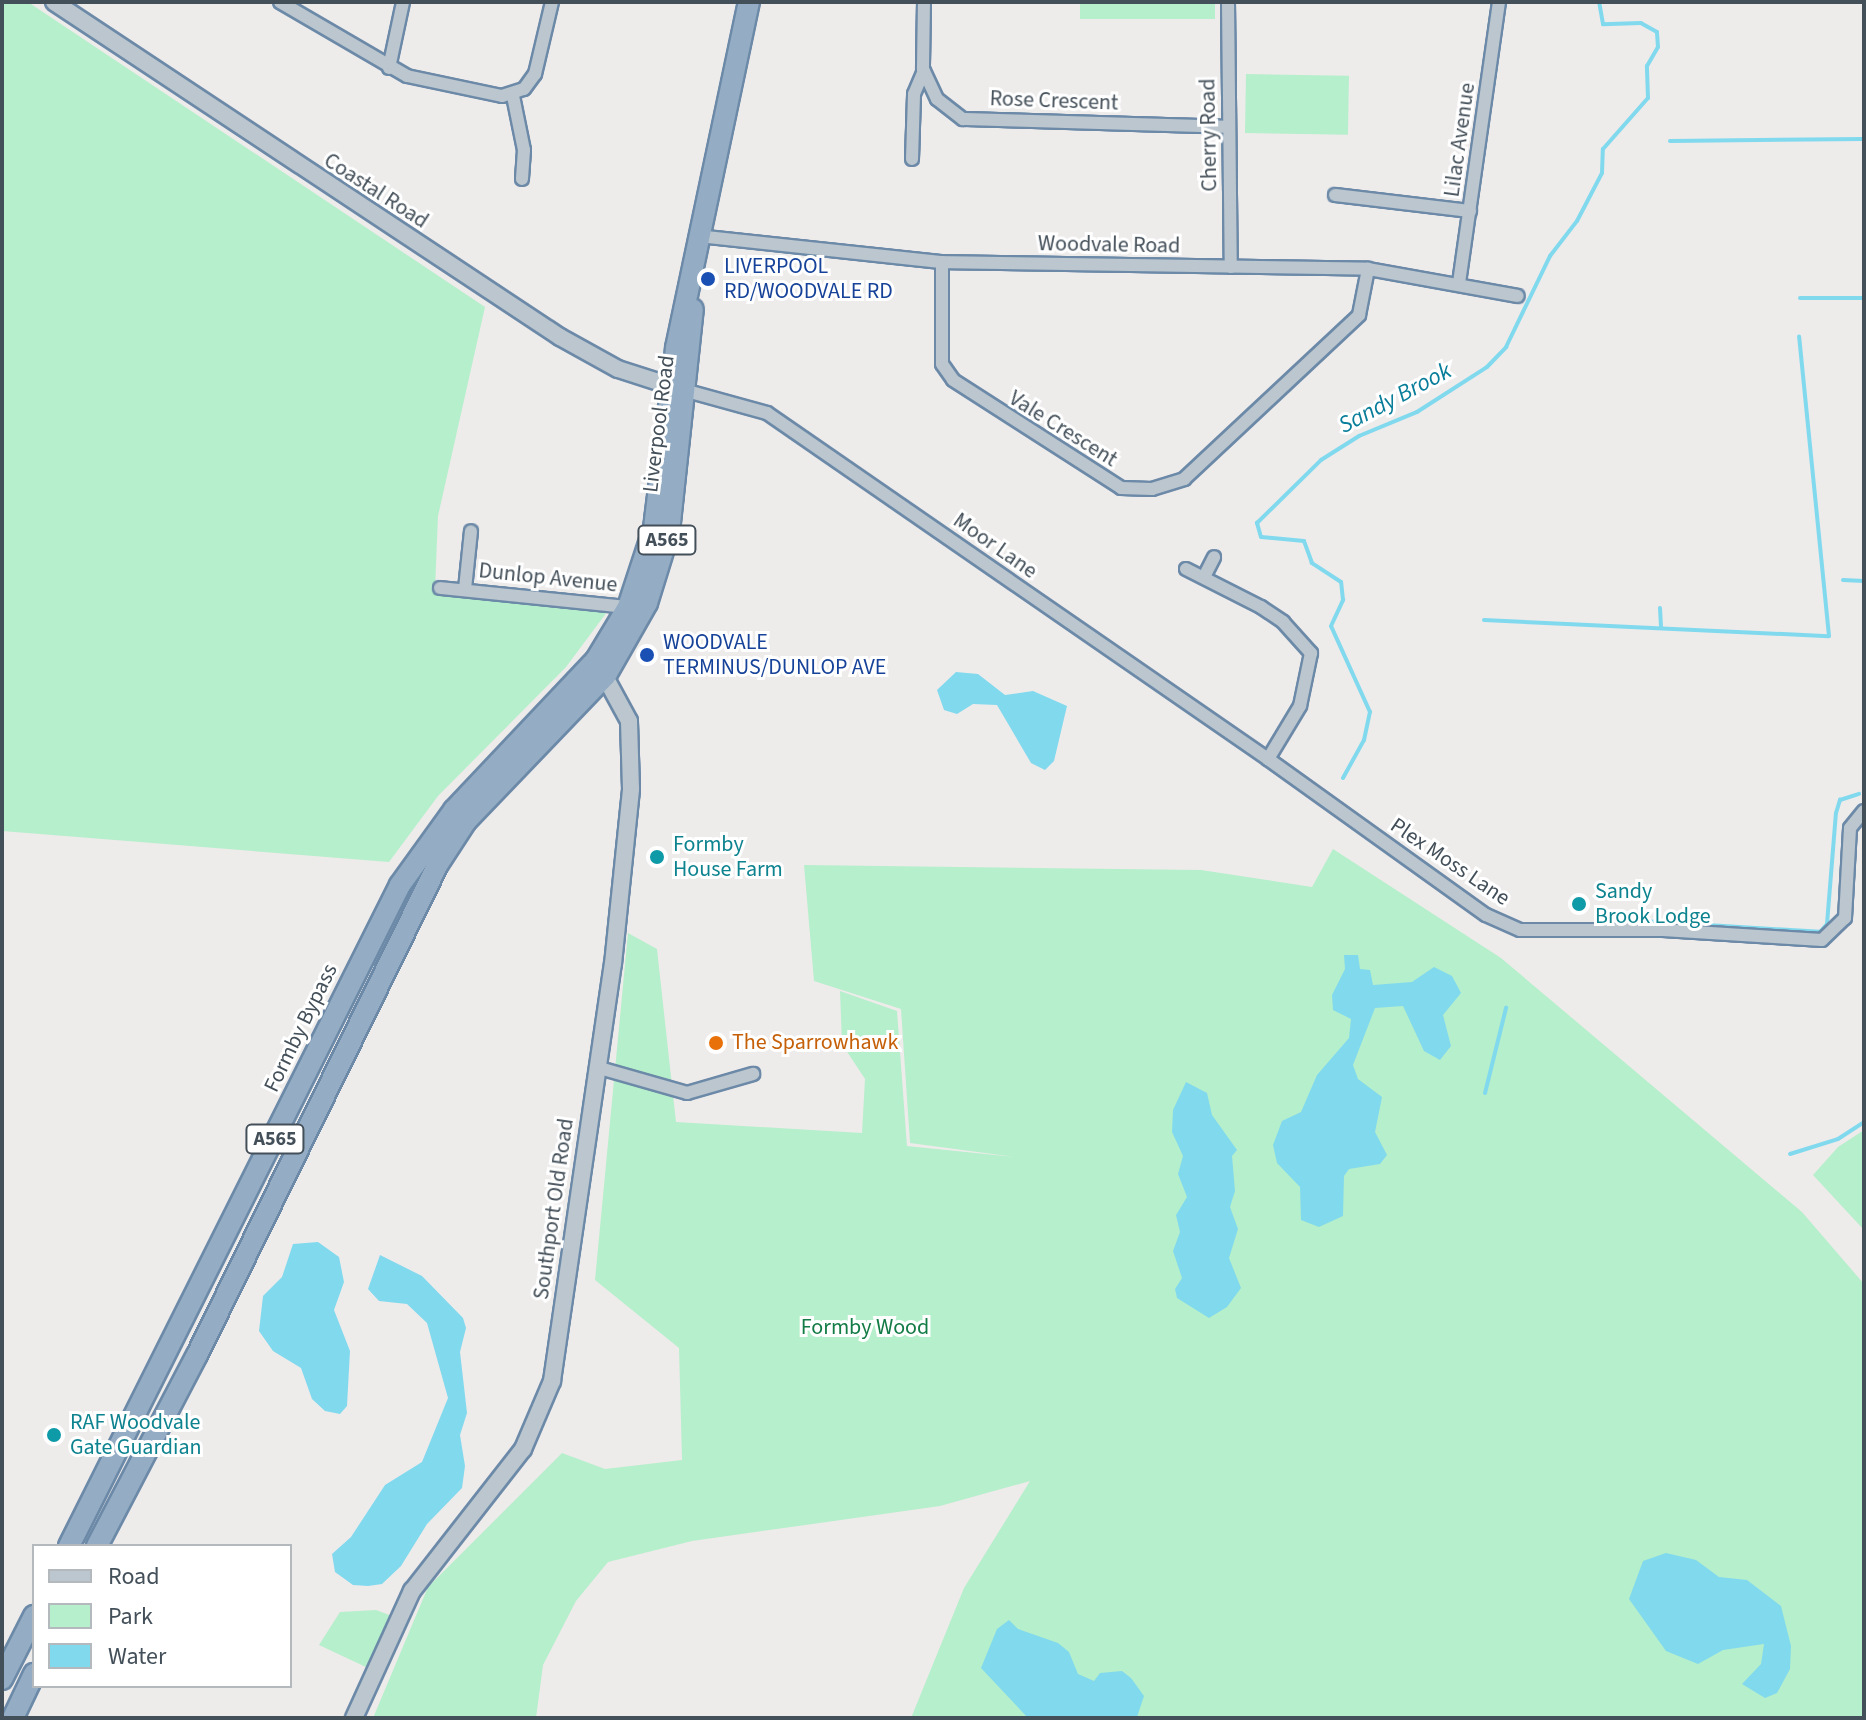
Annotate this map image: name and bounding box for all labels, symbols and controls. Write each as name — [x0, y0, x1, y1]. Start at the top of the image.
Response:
street label: Cherry Road — [1195, 78, 1223, 192]
street label: Lilac Avenue — [1439, 81, 1481, 199]
street label: Rose Crescent — [989, 86, 1119, 116]
street label: Coastal Road — [319, 147, 433, 235]
street label: Woodvale Road — [1038, 231, 1180, 259]
place label: LIVERPOOL RD/WOODVALE RD — [724, 253, 893, 304]
marker: LIVERPOOL RD/WOODVALE RD — [699, 270, 717, 288]
street label: Liverpool Road — [637, 354, 681, 494]
water label: Sandy Brook — [1334, 356, 1456, 440]
street label: Vale Crescent — [1004, 385, 1122, 473]
street label: Moor Lane — [948, 507, 1042, 585]
road number: A565 — [637, 524, 697, 556]
street label: Dunlop Avenue — [477, 558, 619, 598]
place label: WOODVALE TERMINUS/DUNLOP AVE — [663, 629, 886, 680]
marker: WOODVALE TERMINUS/DUNLOP AVE — [638, 646, 656, 664]
street label: Plex Moss Lane — [1385, 812, 1515, 912]
place label: Formby House Farm — [673, 831, 783, 882]
marker: Formby House Farm — [648, 848, 666, 866]
place label: Sandy Brook Lodge — [1595, 878, 1711, 930]
marker: Sandy Brook Lodge — [1570, 895, 1588, 913]
street label: Formby Bypass — [259, 960, 343, 1096]
place label: The Sparrowhawk — [732, 1030, 898, 1056]
marker: The Sparrowhawk — [707, 1034, 725, 1052]
street label: Southport Old Road — [528, 1117, 580, 1301]
road number: A565 — [245, 1123, 305, 1155]
park label: Formby Wood — [801, 1315, 929, 1341]
place label: RAF Woodvale Gate Guardian — [70, 1409, 202, 1460]
marker: RAF Woodvale Gate Guardian — [45, 1426, 63, 1444]
legend — [32, 1544, 292, 1688]
text: Road — [108, 1559, 160, 1594]
text: Park — [108, 1599, 153, 1634]
text: Water — [108, 1639, 166, 1674]

